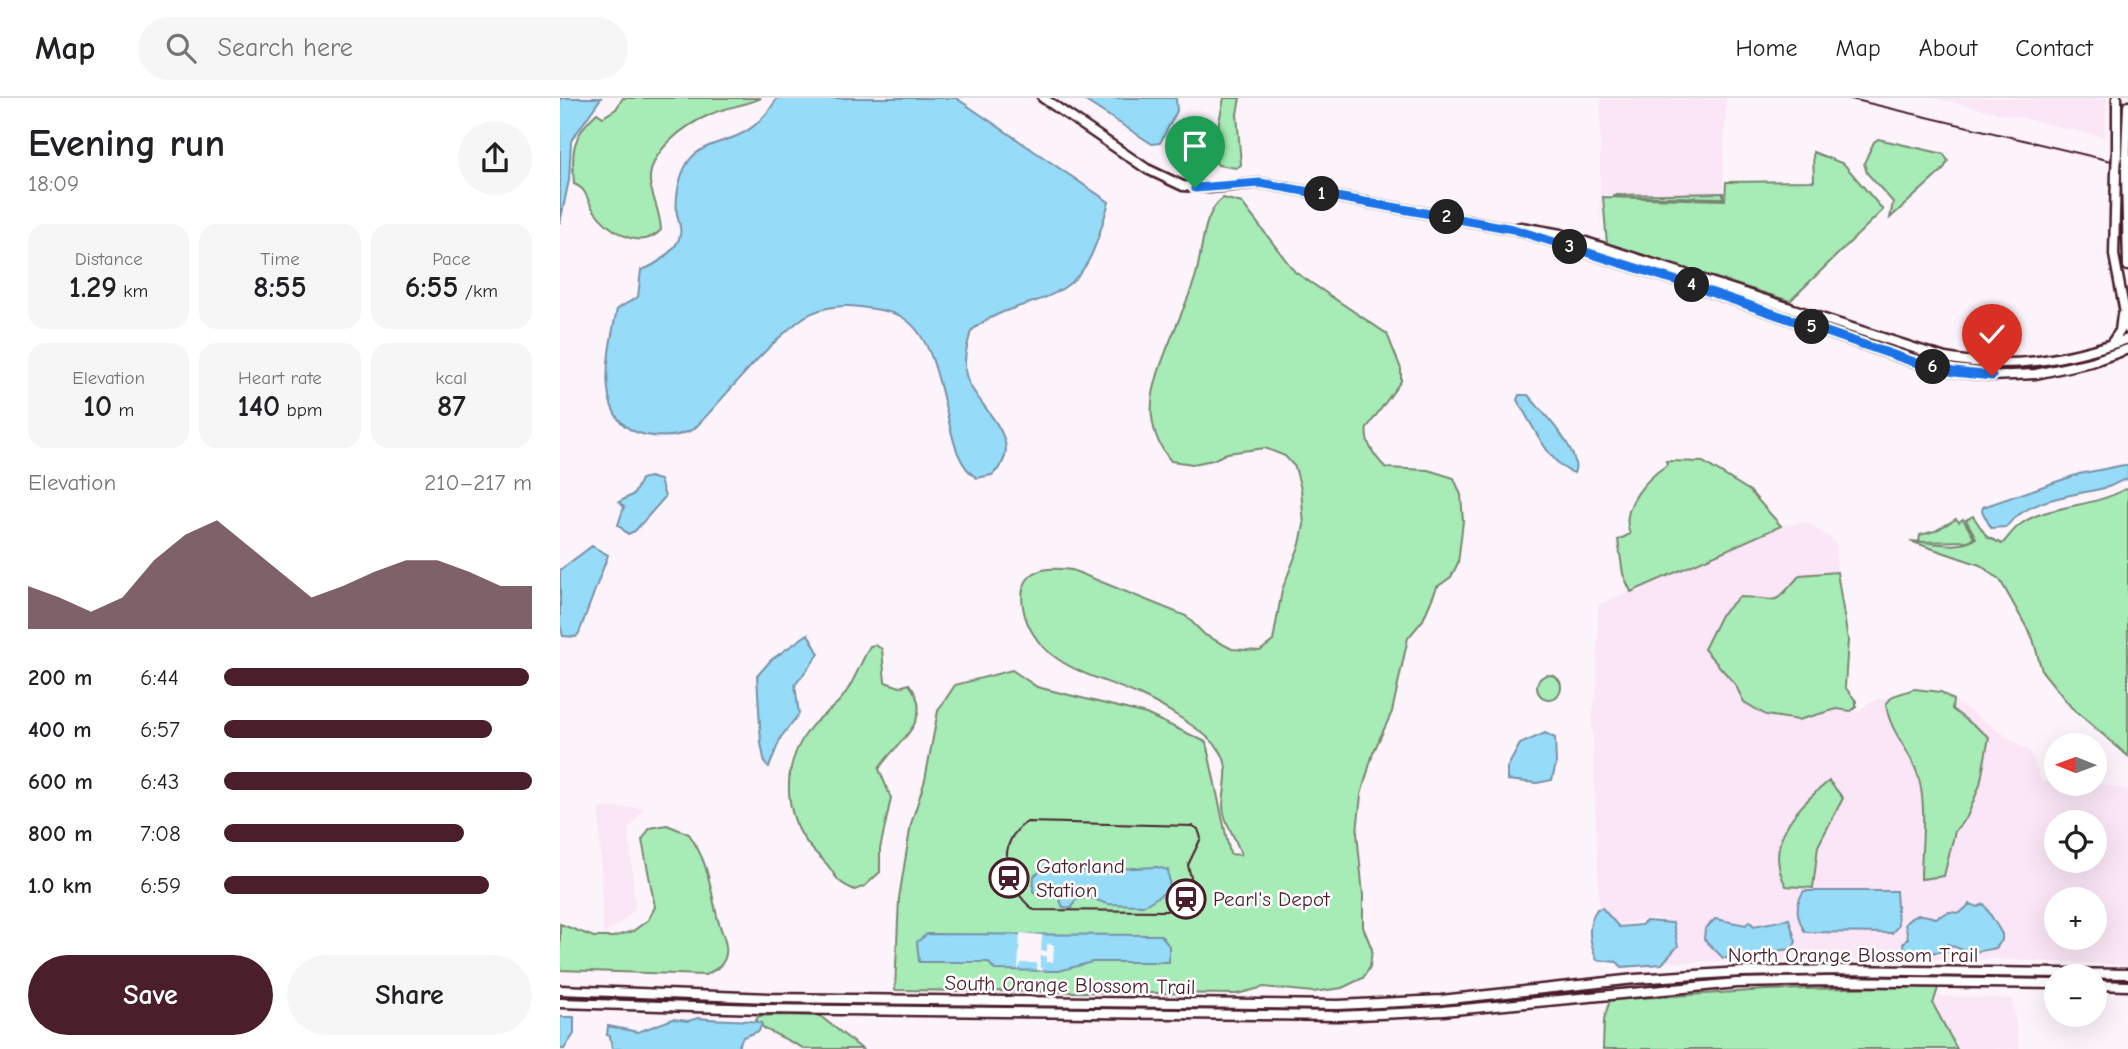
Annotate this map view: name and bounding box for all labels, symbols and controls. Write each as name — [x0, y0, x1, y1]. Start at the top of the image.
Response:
search box — [138, 17, 628, 80]
text: Map — [35, 29, 96, 67]
icon: search — [162, 29, 200, 67]
text: Search here — [218, 33, 353, 63]
text: Home — [1736, 34, 1797, 62]
text: Map — [1835, 34, 1881, 62]
text: About — [1919, 34, 1977, 62]
text: Contact — [2015, 34, 2093, 62]
pin — [1165, 116, 1225, 188]
button: share — [458, 121, 532, 195]
text: Evening run — [28, 122, 225, 166]
icon: arrive — [1176, 127, 1214, 165]
text: 18:09 — [28, 170, 79, 197]
pin: 1 — [1304, 176, 1340, 212]
text: 1 — [1318, 182, 1325, 204]
pin: 2 — [1430, 200, 1464, 234]
text: 2 — [1442, 205, 1451, 227]
pin: 3 — [1552, 230, 1588, 264]
text: 3 — [1565, 235, 1574, 257]
text: Distance — [75, 248, 143, 270]
text: Time — [260, 248, 300, 270]
text: Pace — [432, 248, 470, 270]
pin: 4 — [1674, 268, 1710, 302]
text: 1.29 — [69, 270, 117, 305]
text: 8:55 — [253, 270, 307, 305]
text: 6:55 — [405, 270, 458, 305]
text: 4 — [1687, 273, 1696, 295]
text: km — [117, 280, 148, 302]
text: /km — [458, 280, 498, 302]
pin — [1962, 304, 2022, 376]
pin: 5 — [1794, 310, 1830, 344]
text: 5 — [1806, 315, 1817, 337]
icon: check — [1973, 315, 2011, 353]
pin: 6 — [1916, 350, 1950, 384]
text: 6 — [1928, 355, 1937, 377]
text: Elevation — [72, 367, 145, 389]
text: Heart rate — [238, 367, 322, 389]
text: kcal — [435, 367, 467, 389]
text: 10 — [83, 389, 112, 424]
text: 140 — [237, 389, 280, 424]
text: 87 — [437, 389, 466, 424]
text: m — [112, 399, 134, 421]
text: bpm — [280, 399, 323, 421]
text: Elevation — [28, 469, 116, 496]
text: 210–217 m — [424, 469, 532, 496]
text: 200 m — [28, 664, 92, 691]
text: 6:44 — [140, 664, 179, 691]
text: 400 m — [28, 716, 92, 743]
text: 6:57 — [140, 716, 180, 743]
north arrow — [2044, 733, 2107, 796]
map controls — [2044, 733, 2107, 1027]
text: 600 m — [28, 768, 93, 795]
text: 6:43 — [140, 768, 179, 795]
button: locate — [2044, 810, 2107, 873]
text: 800 m — [28, 820, 93, 847]
text: 7:08 — [140, 820, 181, 847]
place label: Gatorland Station — [1036, 854, 1125, 902]
station icon: Gatorland Station — [988, 857, 1030, 899]
text: 1.0 km — [28, 872, 92, 899]
text: 6:59 — [140, 872, 181, 899]
station icon: Pearl's Depot — [1165, 878, 1207, 920]
place label: Pearl's Depot — [1213, 887, 1331, 911]
button: + — [2044, 887, 2107, 950]
street label: North Orange Blossom Trail — [1728, 943, 1978, 967]
button: Save — [28, 955, 273, 1035]
button: Share — [287, 955, 532, 1035]
button: − — [2044, 964, 2107, 1027]
street label: South Orange Blossom Trail — [944, 971, 1196, 999]

